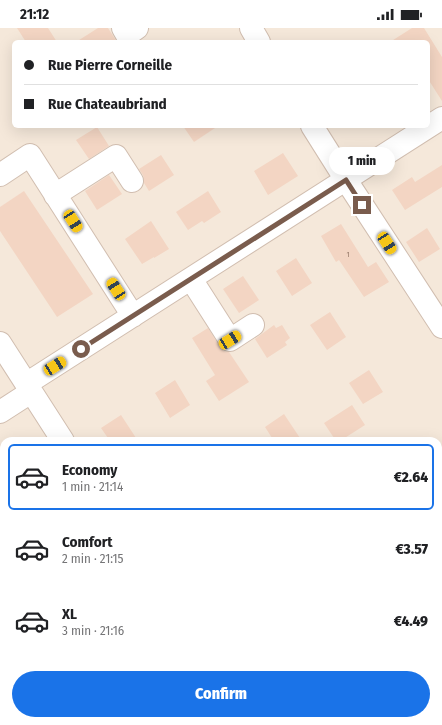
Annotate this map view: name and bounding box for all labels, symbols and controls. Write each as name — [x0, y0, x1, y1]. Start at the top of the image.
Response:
text: 21:12 — [20, 5, 49, 23]
text: Rue Pierre Corneille — [48, 56, 172, 74]
text: Rue Chateaubriand — [48, 95, 167, 113]
callout: 1 min — [329, 147, 395, 175]
text: 1 min — [348, 153, 376, 168]
route end — [353, 196, 371, 214]
car — [61, 208, 85, 234]
car — [375, 230, 399, 256]
house number: 1 — [346, 250, 350, 259]
car — [104, 276, 128, 302]
car — [217, 329, 243, 351]
route start — [72, 340, 90, 358]
car — [42, 355, 68, 377]
icon: car — [14, 459, 50, 495]
text: Economy — [62, 461, 117, 479]
text: €2.64 — [394, 468, 428, 486]
text: 1 min · 21:14 — [62, 479, 123, 494]
icon: car — [14, 531, 50, 567]
text: Comfort — [62, 533, 113, 551]
text: €3.57 — [395, 540, 428, 558]
text: 2 min · 21:15 — [62, 551, 124, 566]
icon: car — [14, 603, 50, 639]
text: XL — [62, 605, 77, 623]
text: €4.49 — [394, 612, 428, 630]
text: 3 min · 21:16 — [62, 623, 124, 638]
button: Confirm — [12, 671, 430, 717]

